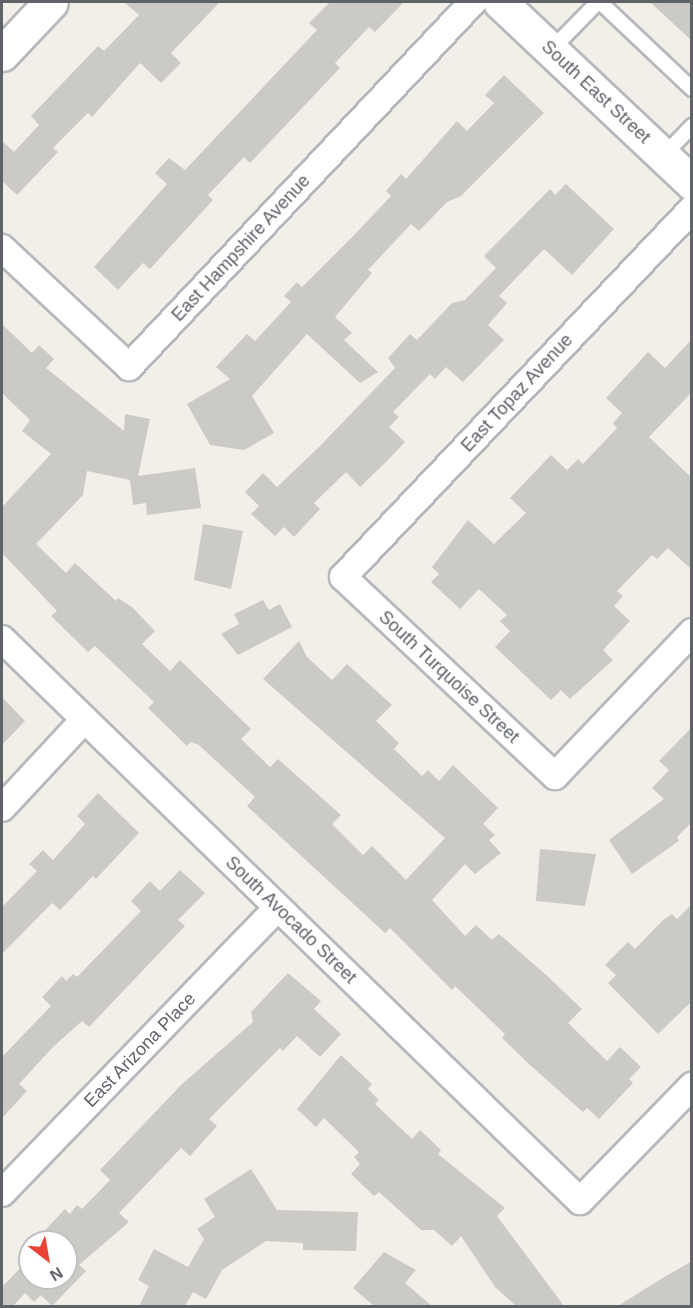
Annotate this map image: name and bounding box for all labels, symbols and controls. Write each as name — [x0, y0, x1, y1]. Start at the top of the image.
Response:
street label: South East Street — [537, 36, 655, 148]
street label: East Hampshire Avenue — [167, 170, 315, 326]
street label: East Topaz Avenue — [456, 329, 578, 457]
street label: South Turquoise Street — [374, 606, 524, 748]
street label: South Avocado Street — [221, 852, 361, 988]
street label: East Arizona Place — [79, 988, 201, 1112]
north arrow — [18, 1230, 78, 1290]
text: N — [47, 1264, 66, 1284]

